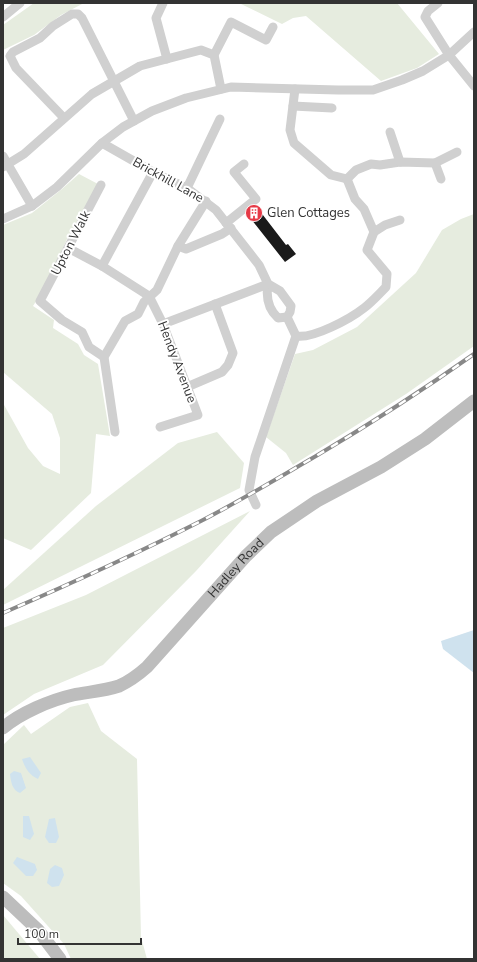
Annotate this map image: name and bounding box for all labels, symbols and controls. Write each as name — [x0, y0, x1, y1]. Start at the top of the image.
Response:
street label: Brickhill Lane — [129, 153, 207, 207]
building icon: Glen Cottages — [244, 203, 264, 223]
place label: Glen Cottages — [267, 204, 350, 222]
street label: Upton Walk — [47, 207, 95, 278]
street label: Hendy Avenue — [153, 319, 201, 405]
street label: Hadley Road — [204, 534, 268, 602]
scale bar — [18, 920, 141, 946]
text: 100 m — [24, 926, 59, 942]

